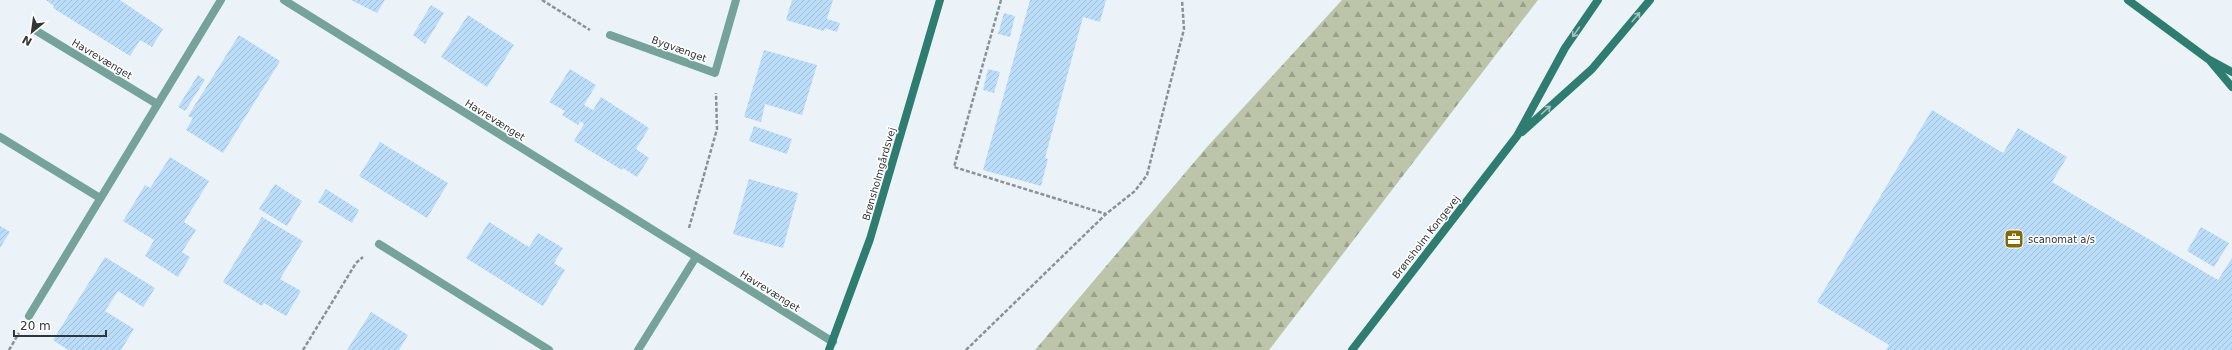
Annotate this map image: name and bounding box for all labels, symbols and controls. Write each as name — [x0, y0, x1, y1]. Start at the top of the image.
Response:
north arrow — [12, 12, 52, 52]
one-way arrow — [1632, 12, 1641, 22]
one-way arrow — [1572, 26, 1580, 37]
text: N — [20, 32, 35, 48]
street label: Bygvænget — [650, 34, 708, 64]
street label: Havrevænget — [70, 37, 134, 81]
street label: Havrevænget — [463, 97, 527, 143]
one-way arrow — [1541, 106, 1551, 115]
street label: Brønsholmgårdsvej — [859, 126, 898, 222]
street label: Brønsholm Kongevej — [1390, 193, 1462, 281]
office icon: scanomat a/s — [2003, 228, 2025, 250]
place label: scanomat a/s — [2028, 234, 2095, 245]
street label: Havrevænget — [738, 268, 802, 314]
scale bar — [14, 312, 106, 338]
text: 20 m — [20, 319, 51, 333]

